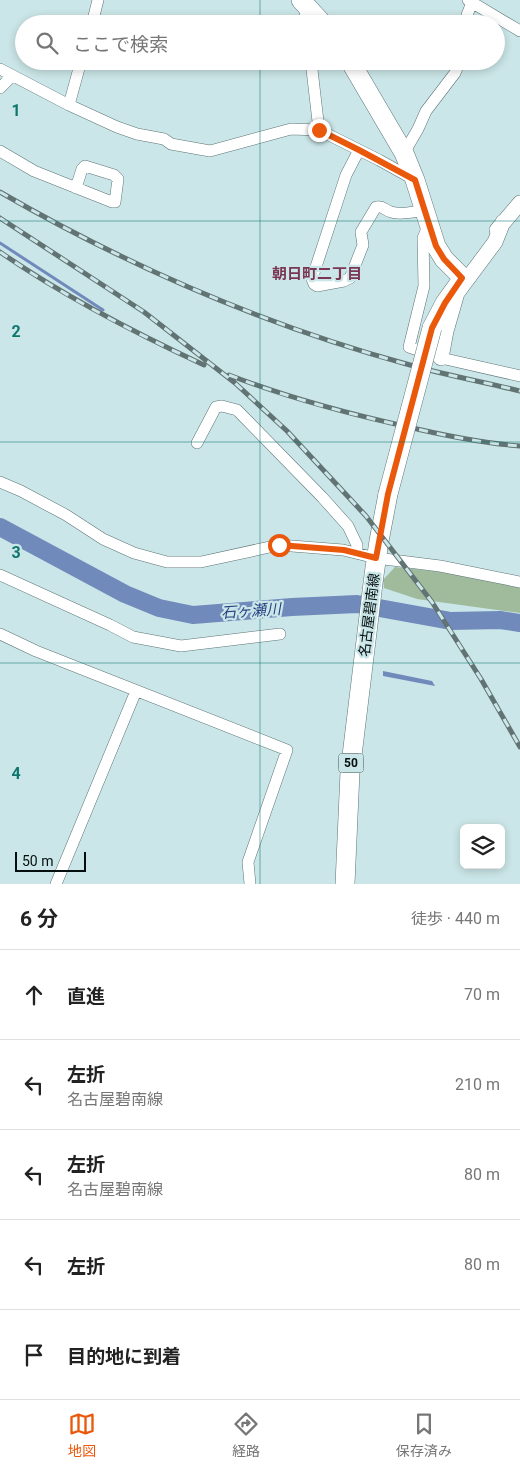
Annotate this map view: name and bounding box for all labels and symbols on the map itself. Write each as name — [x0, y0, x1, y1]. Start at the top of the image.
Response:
text: 1 — [11, 101, 21, 120]
route end — [308, 119, 331, 142]
district label: 朝日町二丁目 — [272, 265, 362, 283]
text: 2 — [11, 322, 21, 341]
route start — [268, 534, 291, 557]
text: 3 — [11, 543, 21, 562]
street label: 名古屋碧南線 — [356, 572, 382, 658]
water label: 石ヶ瀬川 — [220, 600, 284, 622]
road number: 50 — [338, 754, 364, 772]
text: 4 — [11, 764, 21, 783]
scale bar — [15, 849, 86, 872]

